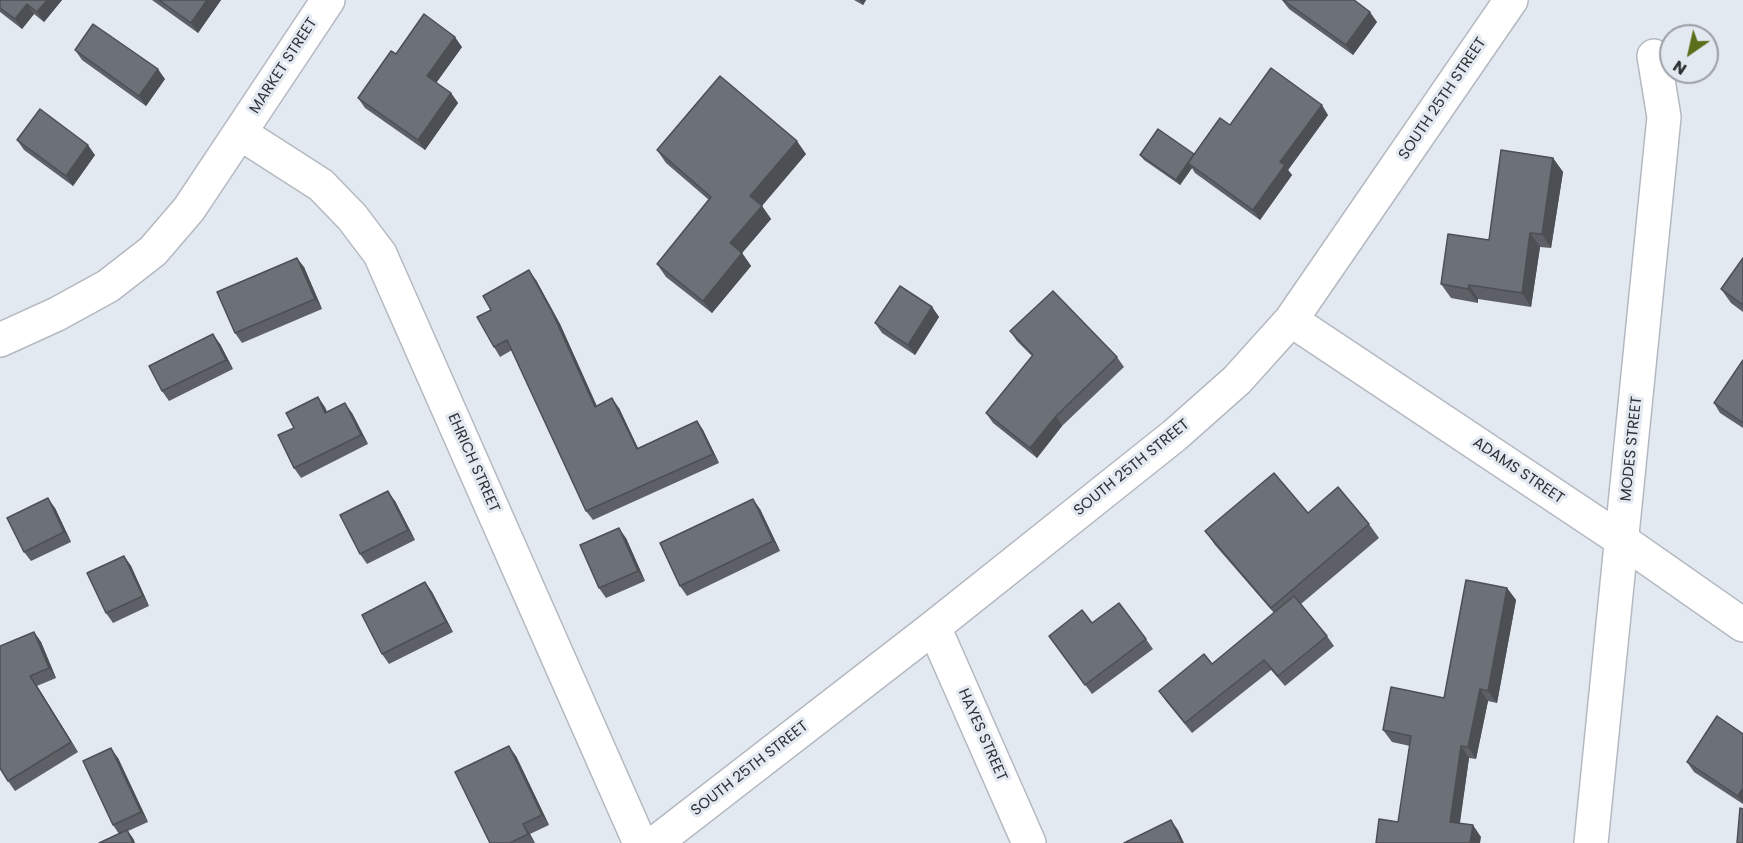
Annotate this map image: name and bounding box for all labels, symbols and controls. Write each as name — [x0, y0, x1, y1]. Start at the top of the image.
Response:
street label: MARKET STREET — [246, 15, 322, 117]
north arrow — [1659, 24, 1719, 84]
street label: SOUTH 25TH STREET — [1395, 35, 1491, 163]
text: N — [1668, 55, 1691, 81]
street label: MODES STREET — [1618, 396, 1646, 502]
street label: EHRICH STREET — [443, 411, 503, 515]
street label: SOUTH 25TH STREET — [1071, 416, 1193, 520]
street label: ADAMS STREET — [1469, 434, 1567, 508]
street label: HAYES STREET — [954, 686, 1010, 784]
street label: SOUTH 25TH STREET — [688, 718, 812, 820]

